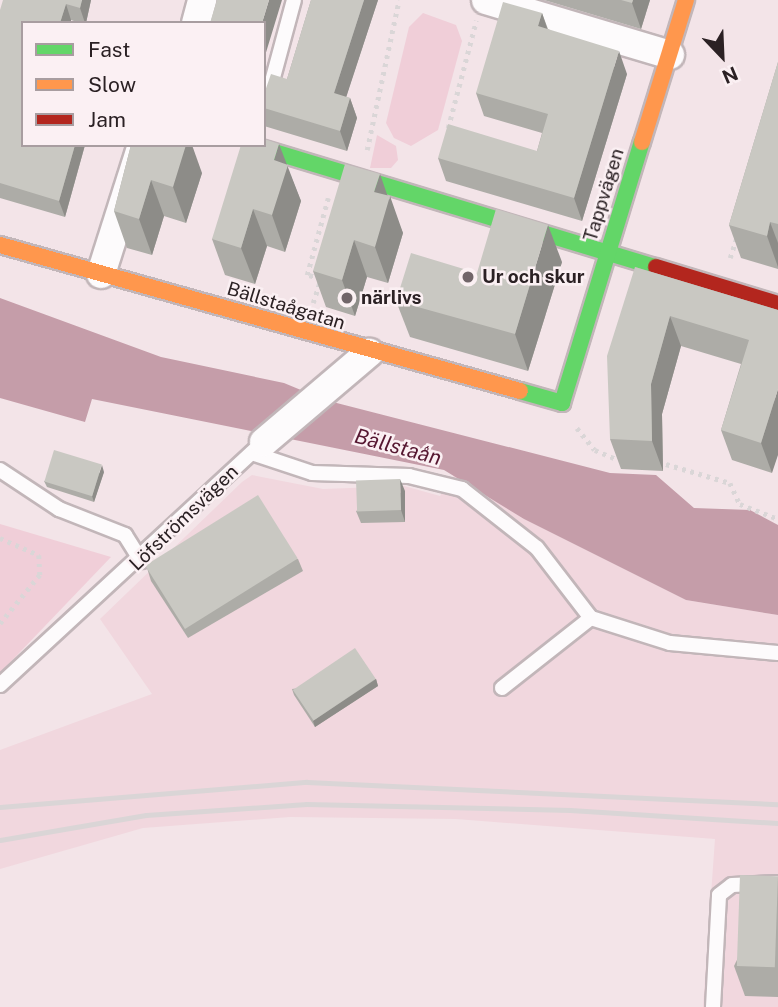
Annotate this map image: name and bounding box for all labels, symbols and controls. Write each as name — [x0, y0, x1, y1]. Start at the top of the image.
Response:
legend — [21, 21, 266, 147]
north arrow — [687, 21, 757, 91]
text: Fast — [88, 37, 130, 62]
text: N — [719, 62, 741, 88]
text: Slow — [88, 72, 136, 97]
text: Jam — [88, 107, 126, 132]
street label: Tappvägen — [579, 146, 629, 244]
place label: Ur och skur — [482, 266, 585, 288]
marker: Ur och skur — [460, 269, 476, 285]
street label: Bällstaågatan — [224, 277, 348, 335]
place label: närlivs — [361, 287, 422, 309]
marker: närlivs — [339, 290, 355, 306]
water label: Bällstaån — [352, 423, 444, 471]
street label: Löfströmsvägen — [125, 460, 243, 576]

